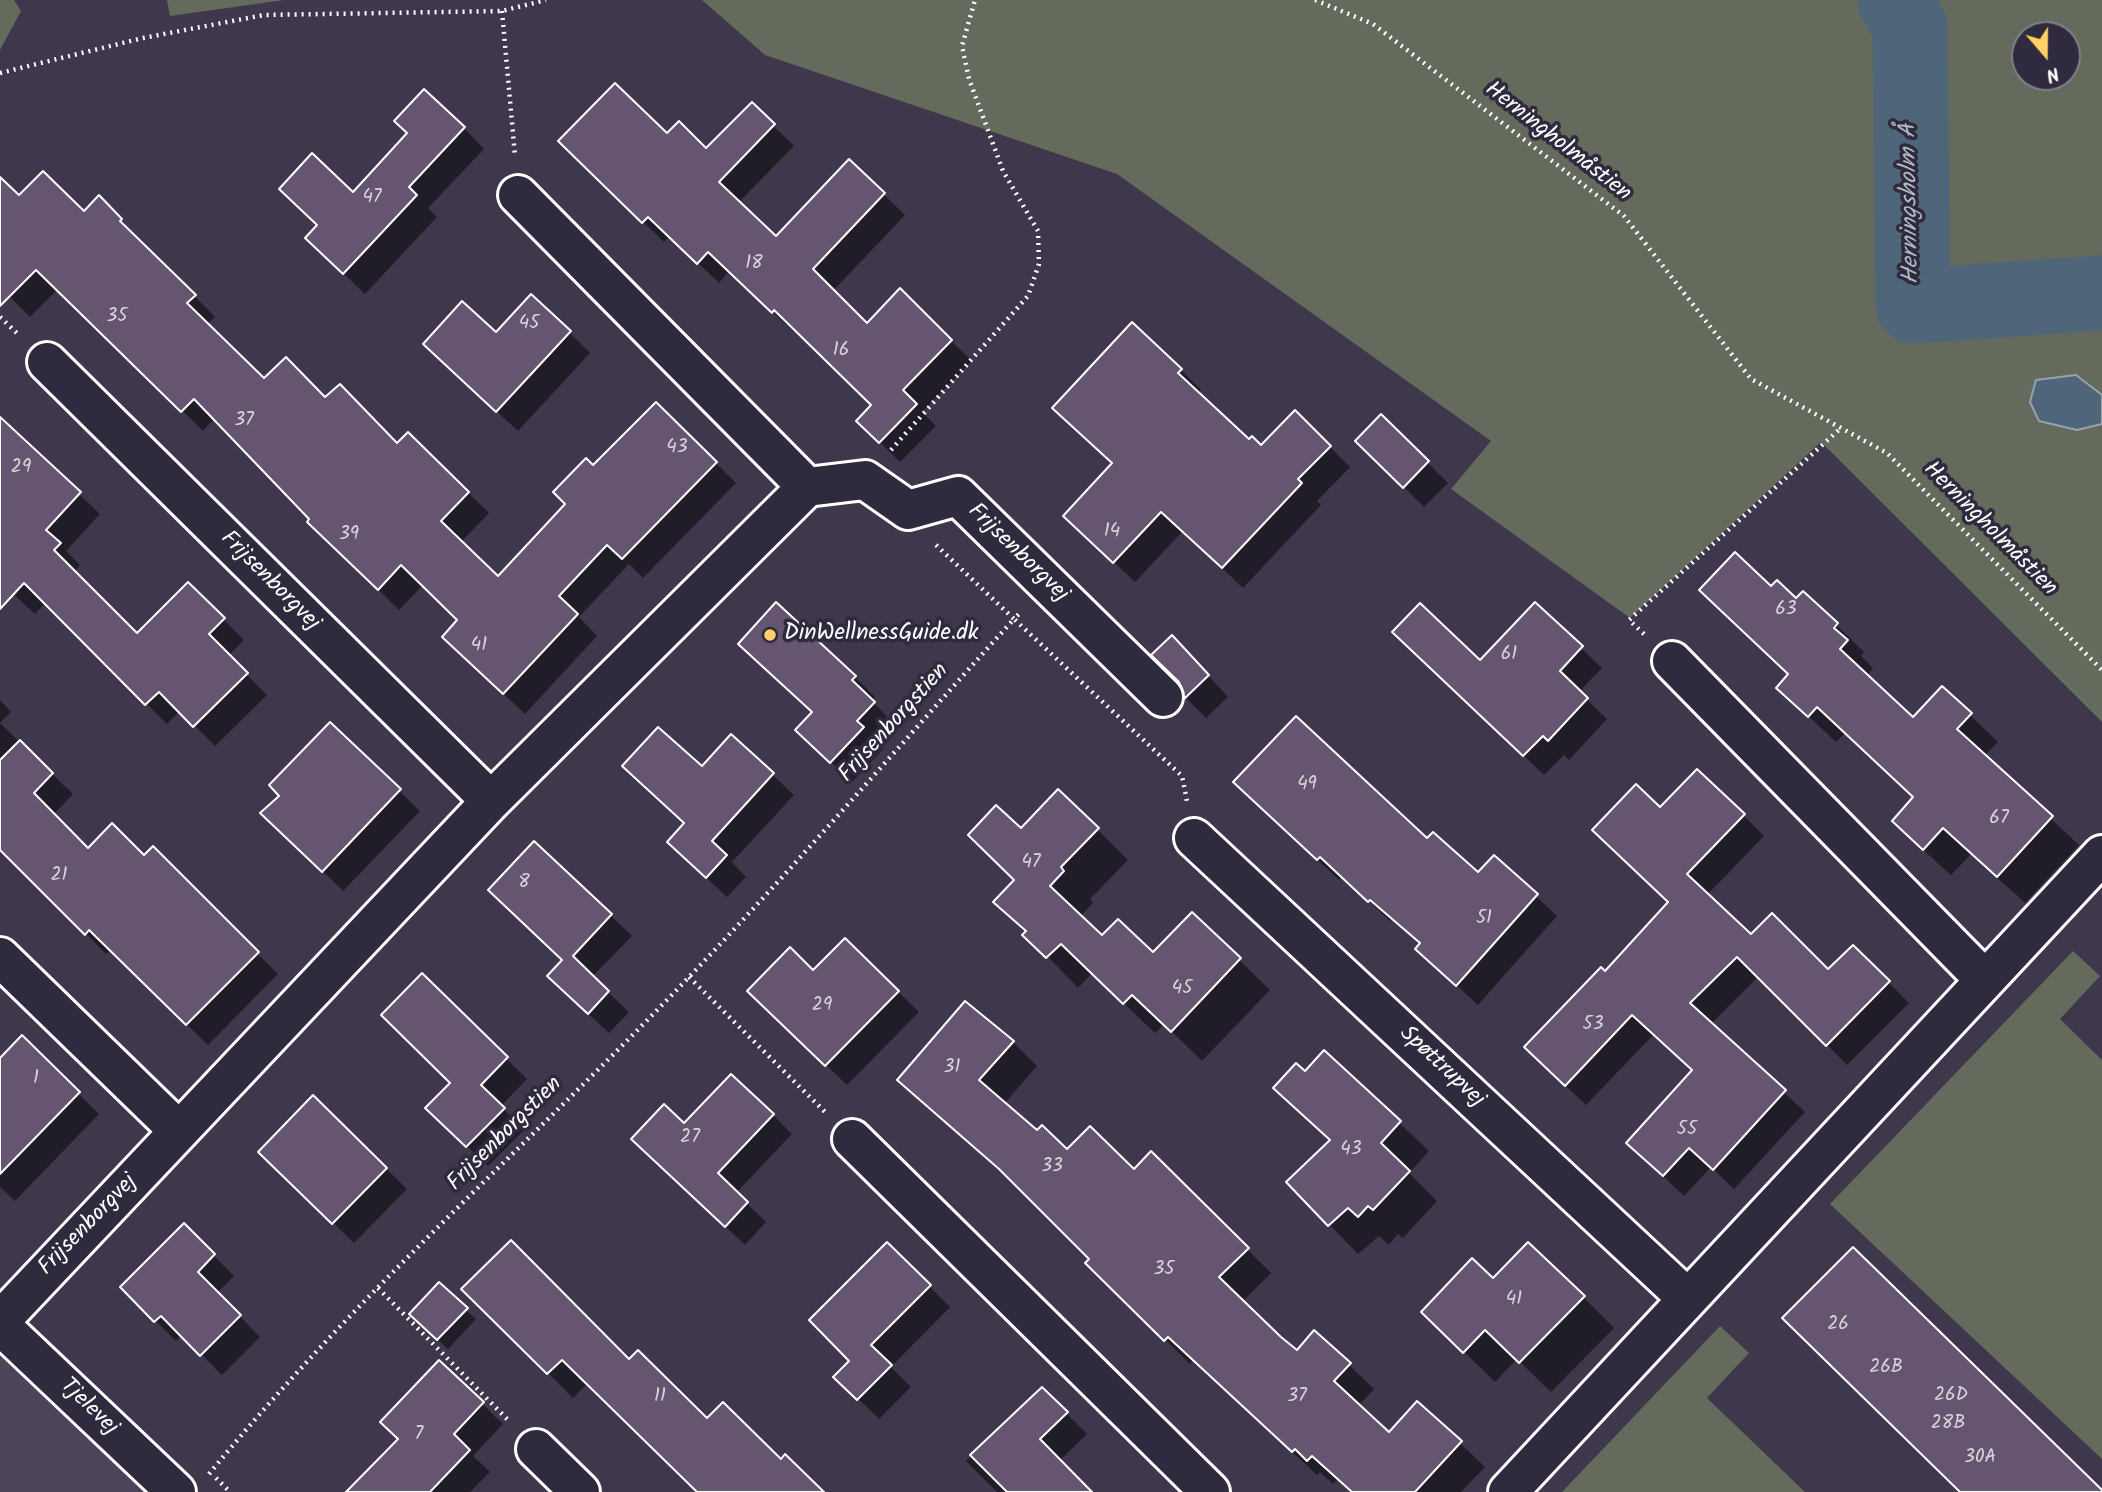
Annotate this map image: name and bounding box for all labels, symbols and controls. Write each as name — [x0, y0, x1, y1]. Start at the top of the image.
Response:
north arrow — [2011, 21, 2081, 91]
text: N — [2042, 58, 2063, 90]
street label: Herningholmåstien — [1478, 77, 1636, 209]
water label: Herningsholm Å — [1896, 123, 1928, 285]
house number: 47 — [362, 188, 382, 210]
house number: 18 — [745, 254, 763, 276]
house number: 35 — [106, 307, 128, 329]
house number: 45 — [519, 314, 539, 336]
house number: 16 — [833, 341, 849, 363]
house number: 37 — [234, 411, 254, 433]
house number: 43 — [666, 438, 688, 460]
street label: Herningholmåstien — [1916, 457, 2062, 603]
house number: 29 — [11, 458, 31, 480]
street label: Frijsenborgvej — [961, 499, 1073, 609]
house number: 14 — [1104, 522, 1120, 544]
house number: 39 — [339, 525, 359, 547]
street label: Frijsenborgvej — [213, 526, 325, 638]
house number: 63 — [1775, 600, 1797, 622]
place label: DinWellnessGuide.dk — [784, 621, 979, 649]
marker: DinWellnessGuide.dk — [762, 627, 778, 643]
house number: 41 — [471, 636, 487, 658]
house number: 61 — [1501, 645, 1517, 667]
street label: Frijsenborgstien — [834, 659, 956, 789]
house number: 49 — [1297, 775, 1317, 797]
house number: 67 — [1989, 809, 2009, 831]
house number: 47 — [1021, 853, 1041, 875]
house number: 21 — [50, 866, 68, 888]
house number: 8 — [518, 873, 530, 895]
house number: 51 — [1476, 909, 1492, 931]
house number: 45 — [1172, 979, 1192, 1001]
house number: 29 — [812, 996, 832, 1018]
house number: 53 — [1582, 1015, 1604, 1037]
street label: Spøttrupvej — [1392, 1021, 1490, 1115]
house number: 31 — [944, 1058, 960, 1080]
house number: 1 — [33, 1069, 39, 1091]
street label: Frijsenborgstien — [443, 1072, 569, 1198]
house number: 55 — [1677, 1120, 1697, 1142]
house number: 27 — [680, 1128, 700, 1150]
house number: 43 — [1340, 1140, 1362, 1162]
house number: 33 — [1041, 1157, 1063, 1179]
street label: Frijsenborgvej — [34, 1170, 144, 1282]
house number: 35 — [1153, 1260, 1175, 1282]
house number: 41 — [1506, 1290, 1522, 1312]
house number: 26 — [1827, 1315, 1849, 1337]
house number: 26B — [1869, 1358, 1903, 1380]
street label: Tjelevej — [53, 1374, 123, 1442]
house number: 26D — [1934, 1386, 1968, 1408]
house number: 11 — [654, 1387, 666, 1409]
house number: 37 — [1287, 1387, 1307, 1409]
house number: 28B — [1931, 1414, 1965, 1436]
house number: 7 — [415, 1425, 423, 1447]
house number: 30A — [1964, 1448, 1996, 1470]

